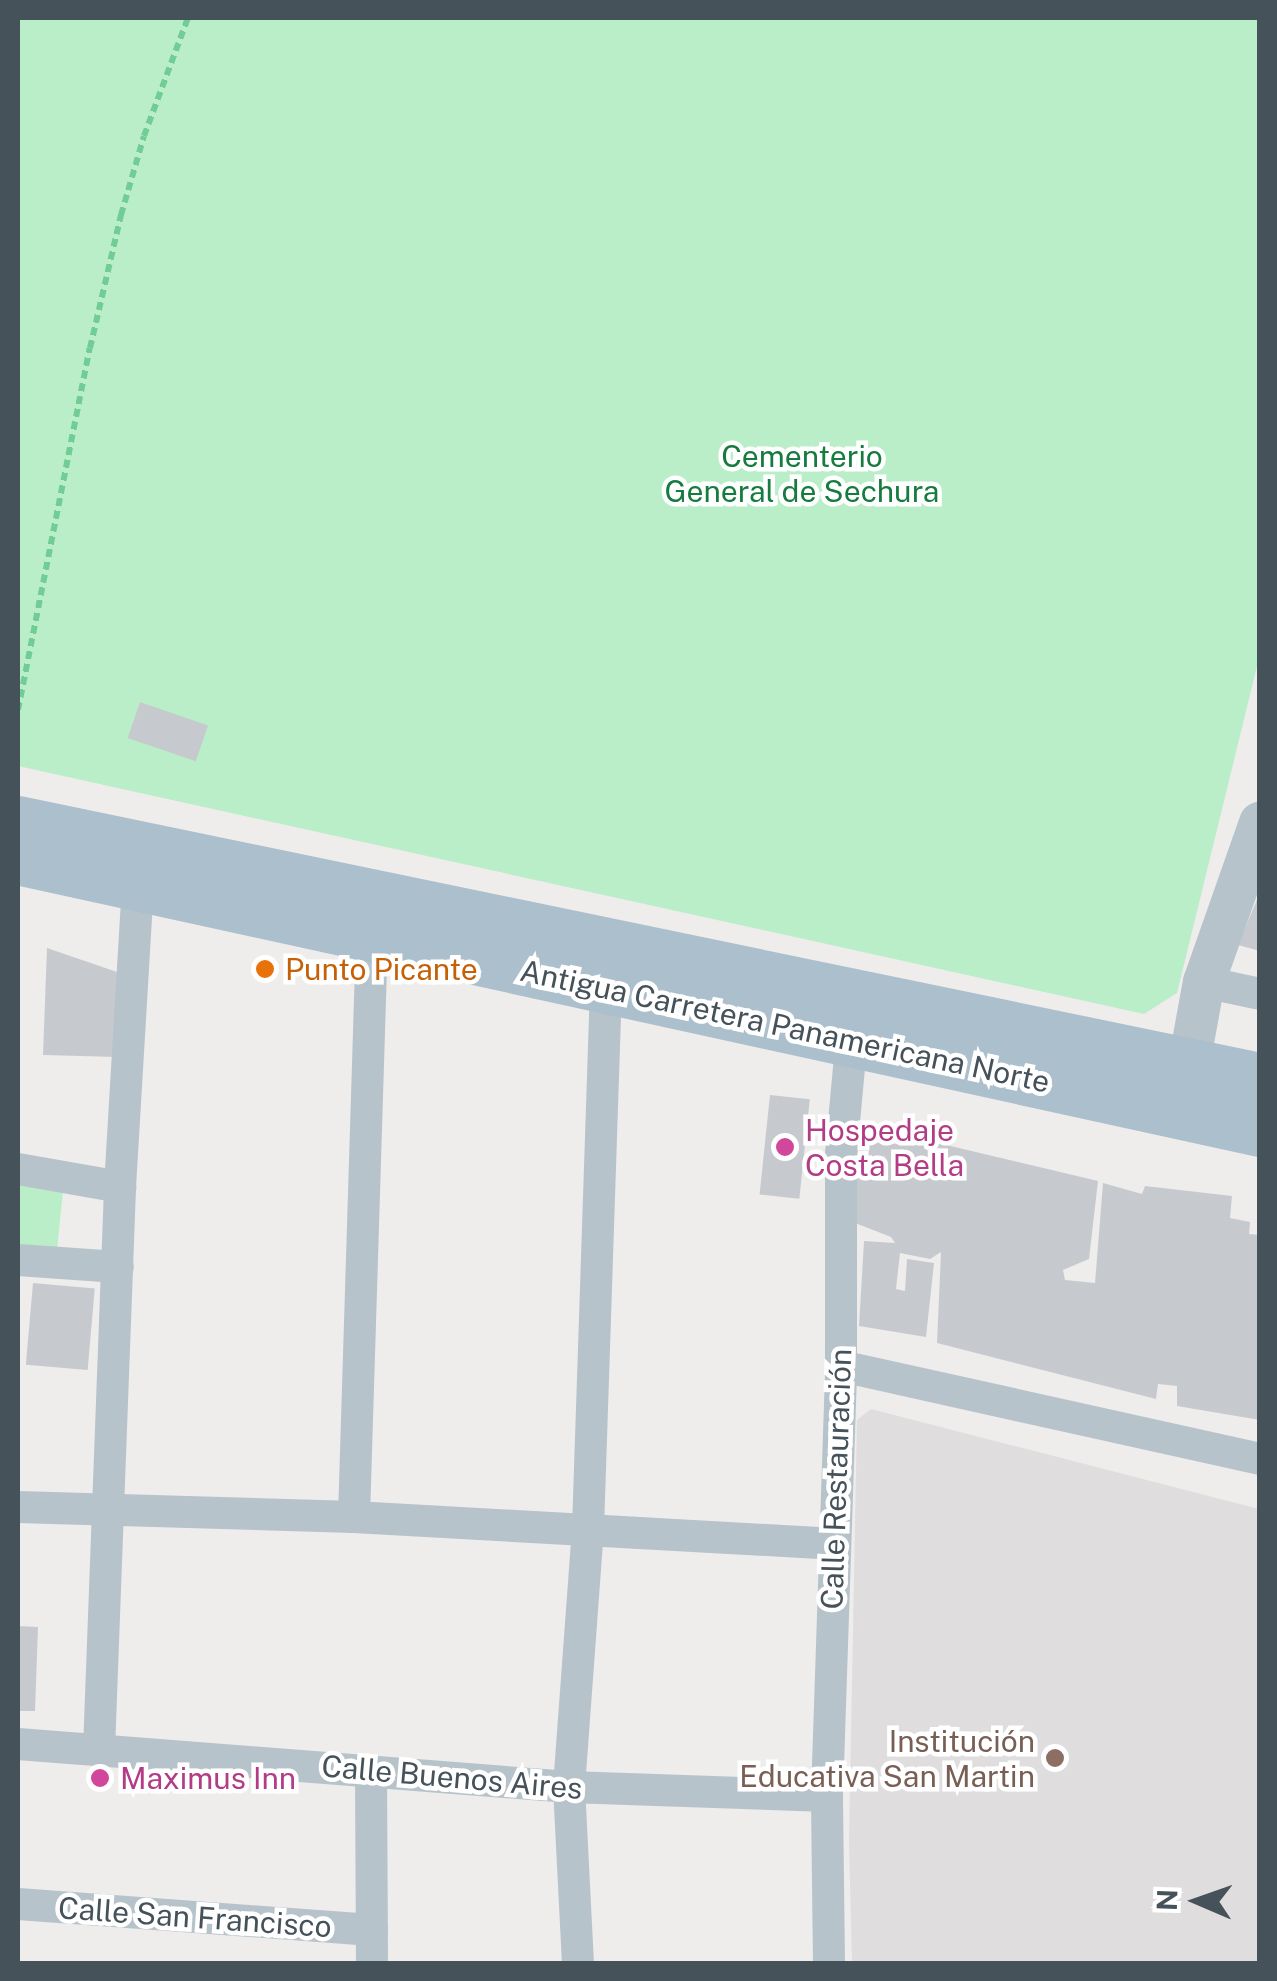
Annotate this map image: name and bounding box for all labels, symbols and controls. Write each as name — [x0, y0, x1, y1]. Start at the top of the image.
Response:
park label: Cementerio General de Sechura — [664, 438, 940, 508]
place label: Punto Picante — [285, 951, 478, 987]
street label: Antigua Carretera Panamericana Norte — [517, 952, 1053, 1100]
marker: Punto Picante — [254, 958, 276, 980]
place label: Hospedaje Costa Bella — [805, 1112, 964, 1182]
marker: Hospedaje Costa Bella — [774, 1136, 796, 1158]
street label: Calle Restauración — [813, 1348, 859, 1610]
place label: Institución Educativa San Martin — [739, 1723, 1035, 1794]
marker: Institución Educativa San Martin — [1044, 1747, 1066, 1769]
street label: Calle Buenos Aires — [320, 1748, 584, 1806]
place label: Maximus Inn — [120, 1760, 296, 1796]
marker: Maximus Inn — [89, 1767, 111, 1789]
north arrow — [1147, 1851, 1247, 1951]
text: N — [1150, 1888, 1183, 1911]
street label: Calle San Francisco — [57, 1889, 333, 1945]

